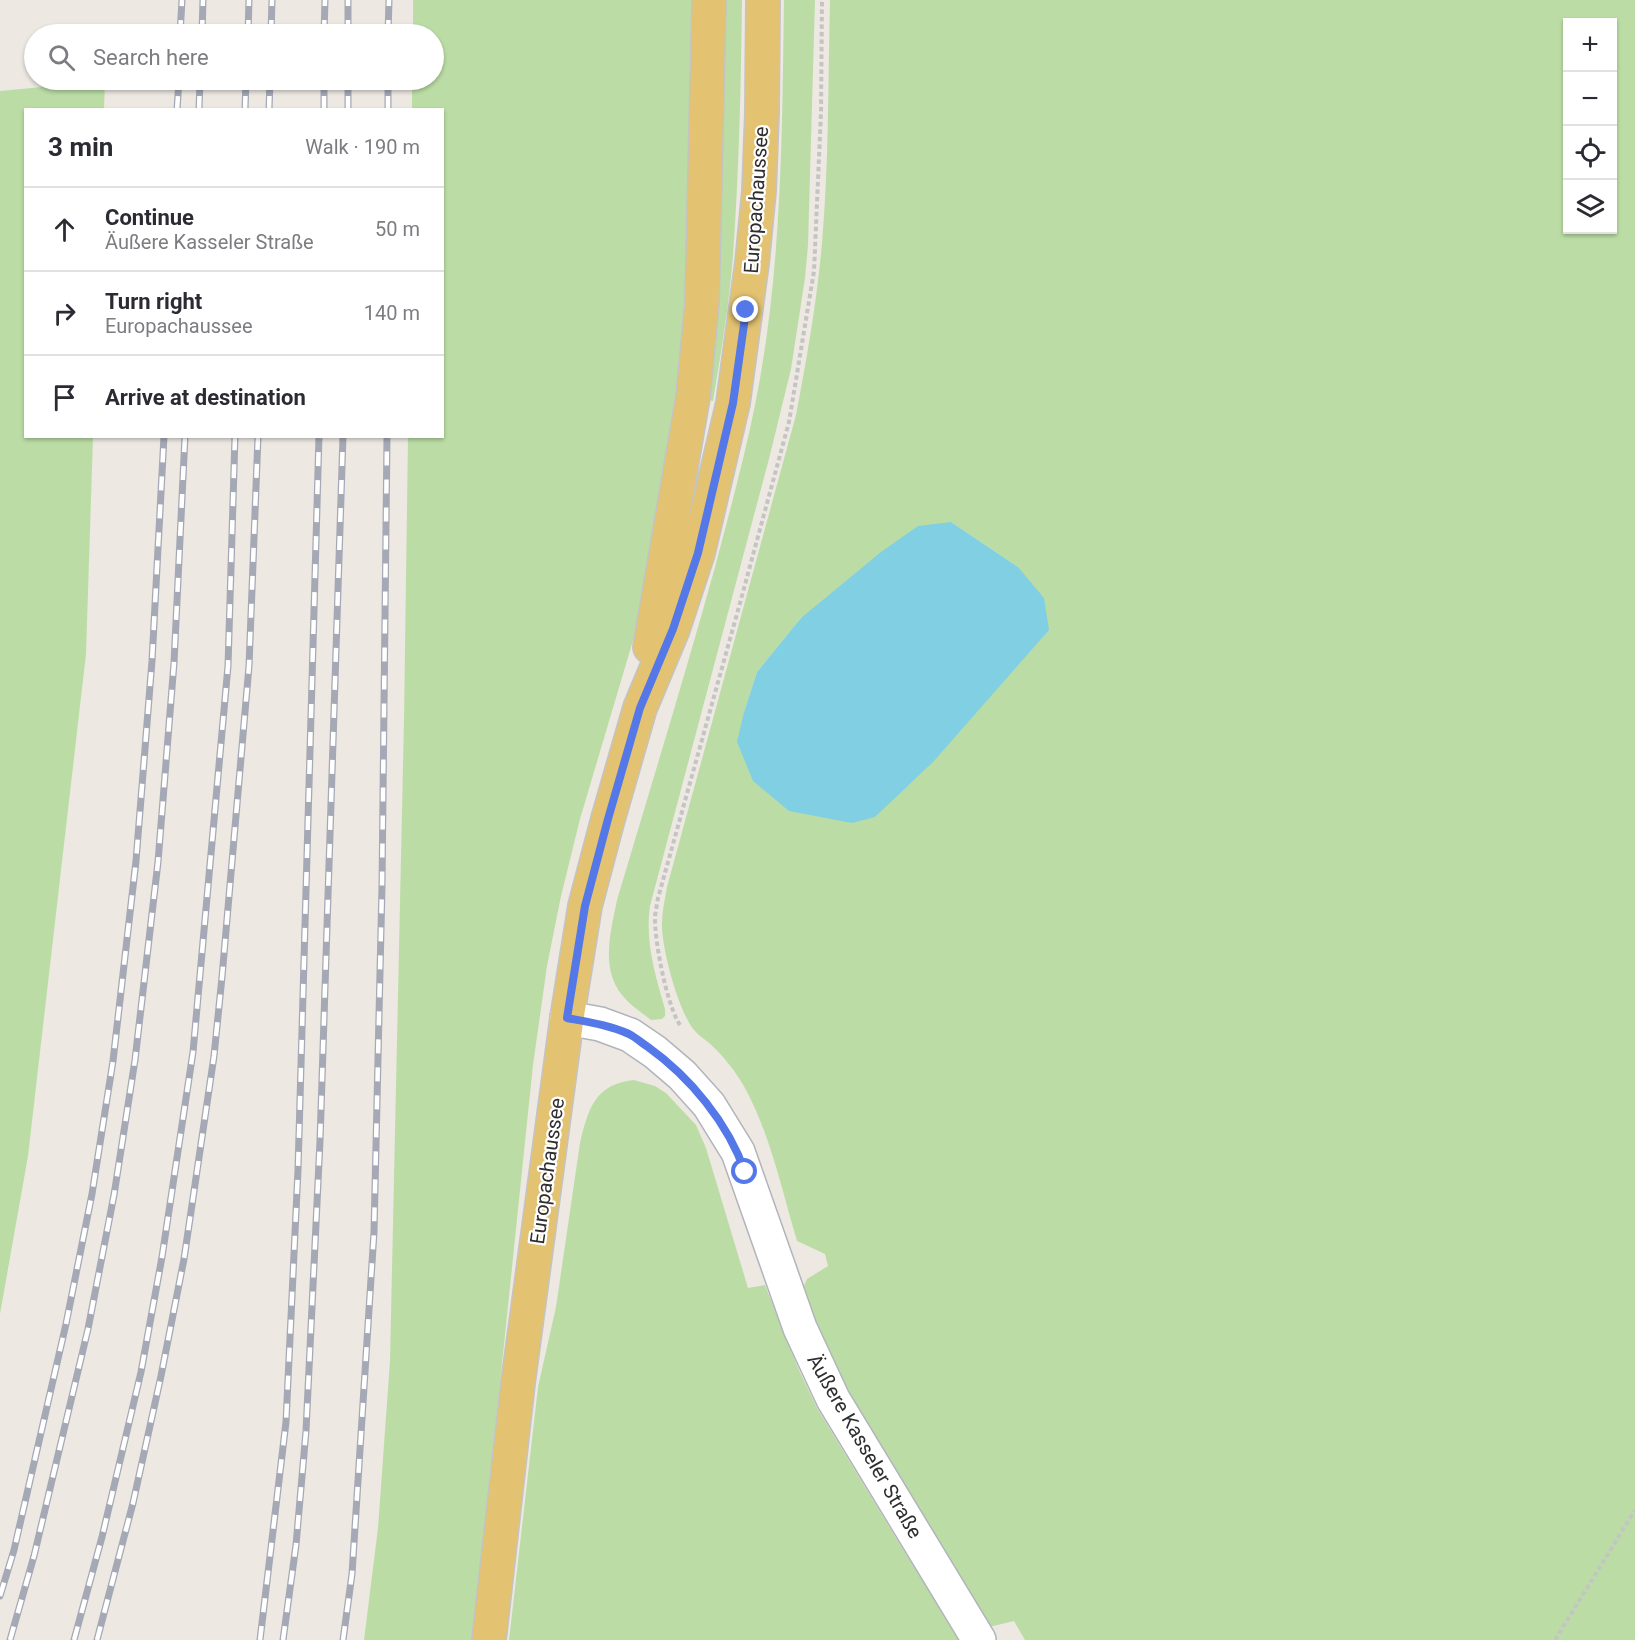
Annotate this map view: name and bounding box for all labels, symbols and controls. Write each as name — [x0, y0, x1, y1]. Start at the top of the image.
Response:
map controls — [1563, 18, 1617, 234]
button: + — [1563, 18, 1617, 72]
search box — [24, 24, 444, 90]
icon: search — [45, 41, 78, 74]
text: Search here — [93, 45, 209, 70]
button: − — [1563, 72, 1617, 126]
street label: Europachaussee — [739, 126, 773, 274]
button: locate — [1563, 126, 1617, 180]
text: 3 min — [48, 132, 113, 162]
text: Walk · 190 m — [305, 135, 420, 159]
button: layers — [1563, 180, 1617, 234]
text: Continue — [105, 205, 194, 230]
icon: ahead — [48, 213, 81, 246]
text: 50 m — [375, 217, 420, 241]
text: Äußere Kasseler Straße — [105, 230, 314, 254]
text: Turn right — [105, 289, 202, 314]
route end — [732, 296, 758, 322]
icon: right — [48, 297, 81, 330]
text: 140 m — [364, 301, 420, 325]
text: Europachaussee — [105, 314, 253, 338]
icon: arrive — [48, 381, 81, 414]
text: Arrive at destination — [105, 385, 306, 410]
street label: Europachaussee — [525, 1096, 569, 1246]
route start — [731, 1158, 757, 1184]
street label: Äußere Kasseler Straße — [802, 1350, 928, 1542]

